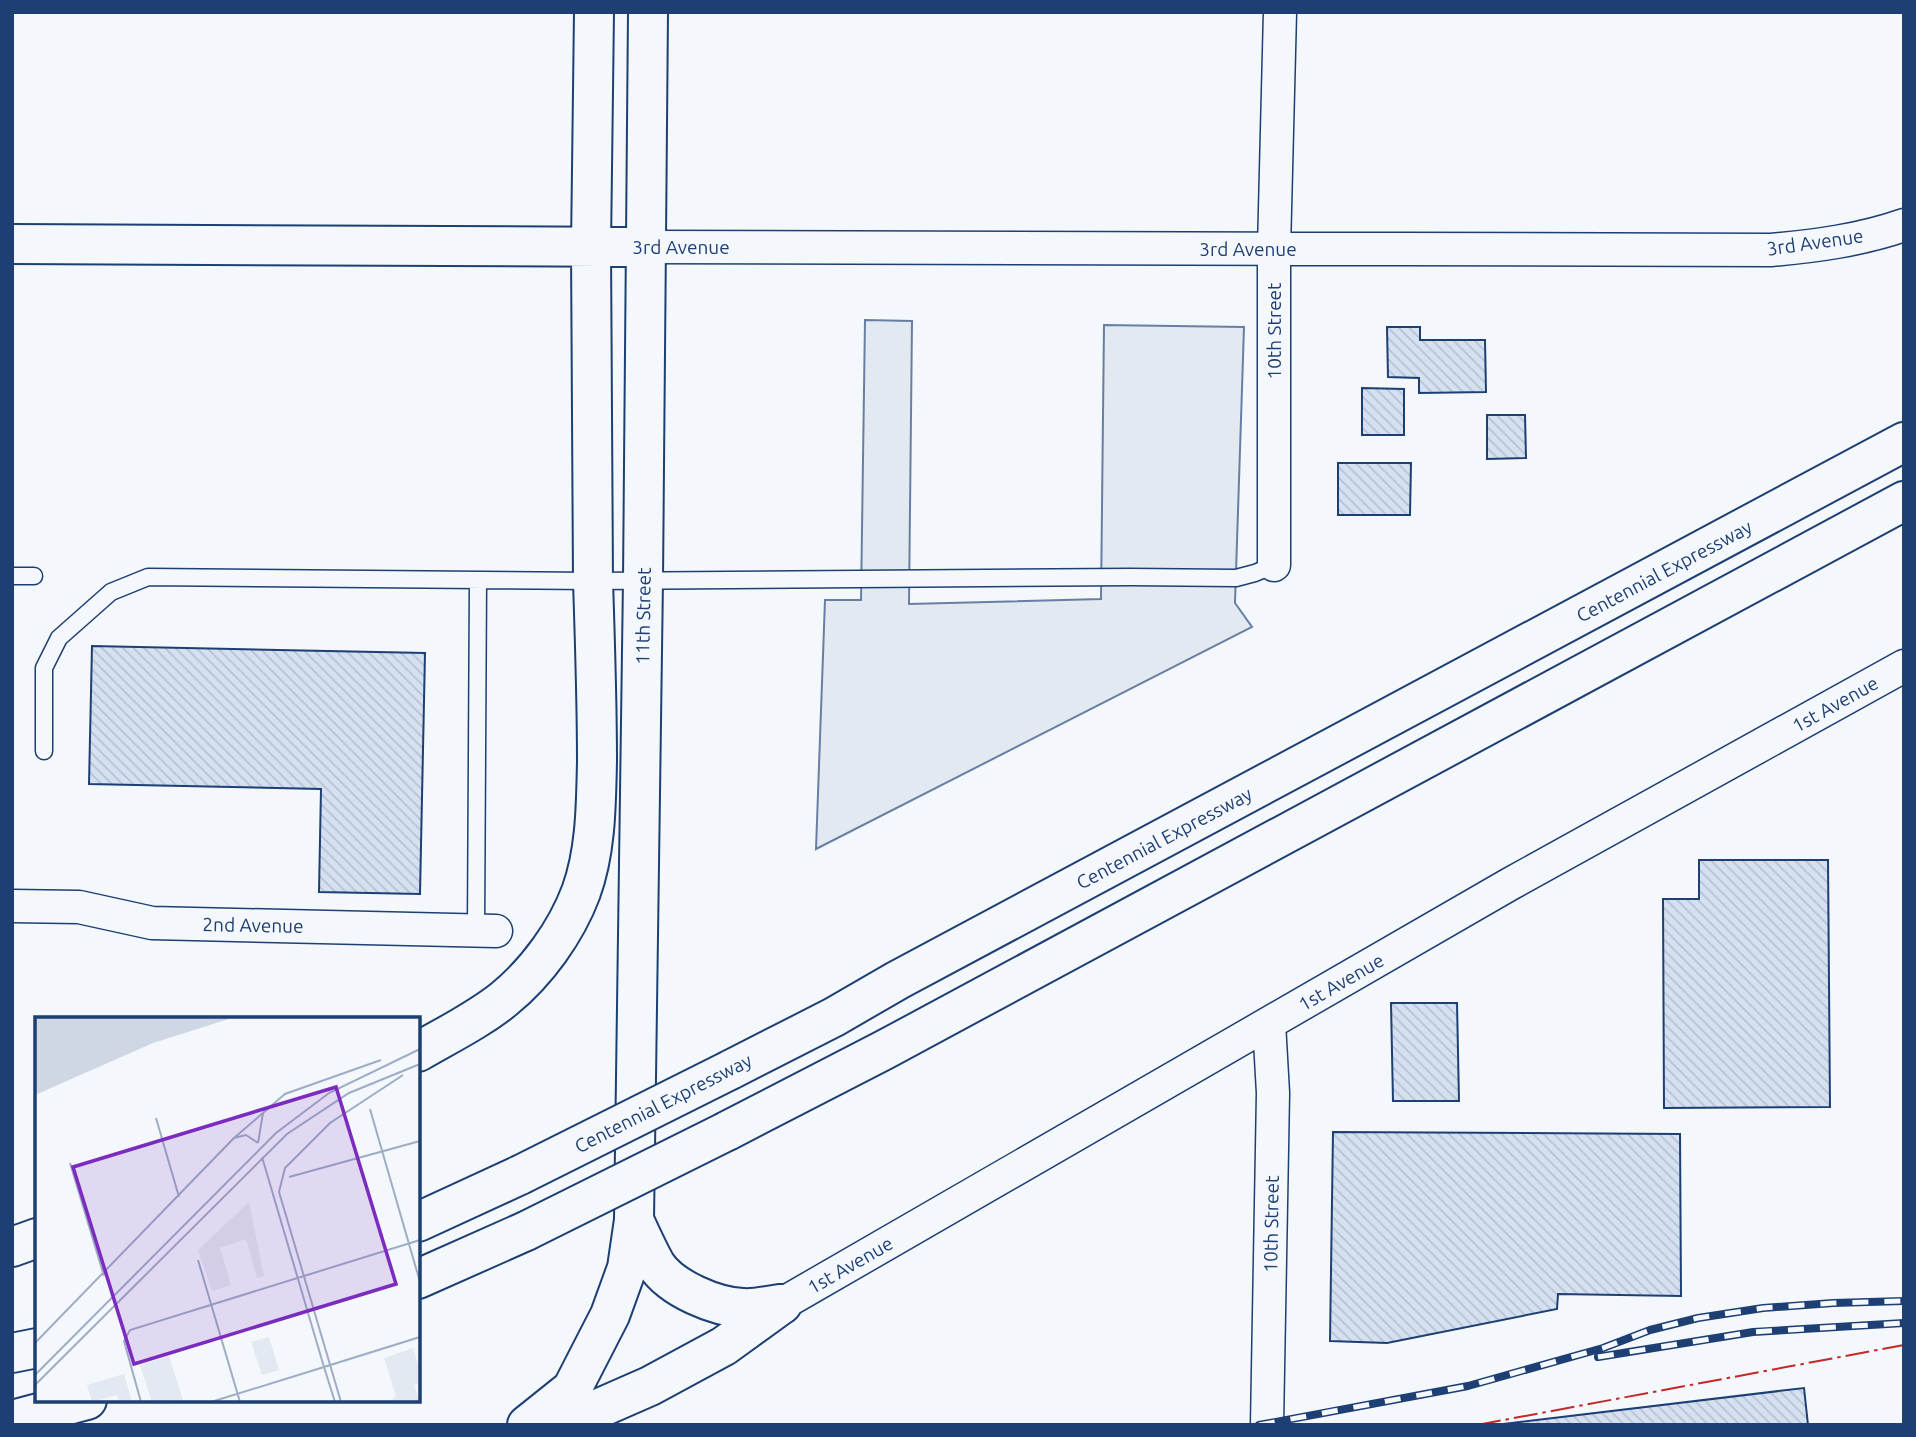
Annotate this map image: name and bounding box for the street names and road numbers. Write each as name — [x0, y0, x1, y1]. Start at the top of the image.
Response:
street label: 3rd Avenue — [1765, 224, 1865, 260]
street label: 3rd Avenue — [632, 236, 730, 258]
street label: 3rd Avenue — [1199, 238, 1297, 260]
street label: 10th Street — [1263, 282, 1285, 380]
street label: Centennial Expressway — [1572, 515, 1756, 627]
street label: 11th Street — [631, 567, 655, 665]
street label: 1st Avenue — [1788, 671, 1882, 737]
street label: Centennial Expressway — [1072, 782, 1256, 894]
street label: 2nd Avenue — [202, 913, 304, 937]
street label: 1st Avenue — [1294, 949, 1388, 1015]
street label: Centennial Expressway — [571, 1049, 755, 1157]
street label: 10th Street — [1259, 1175, 1283, 1273]
street label: 1st Avenue — [803, 1232, 897, 1298]

